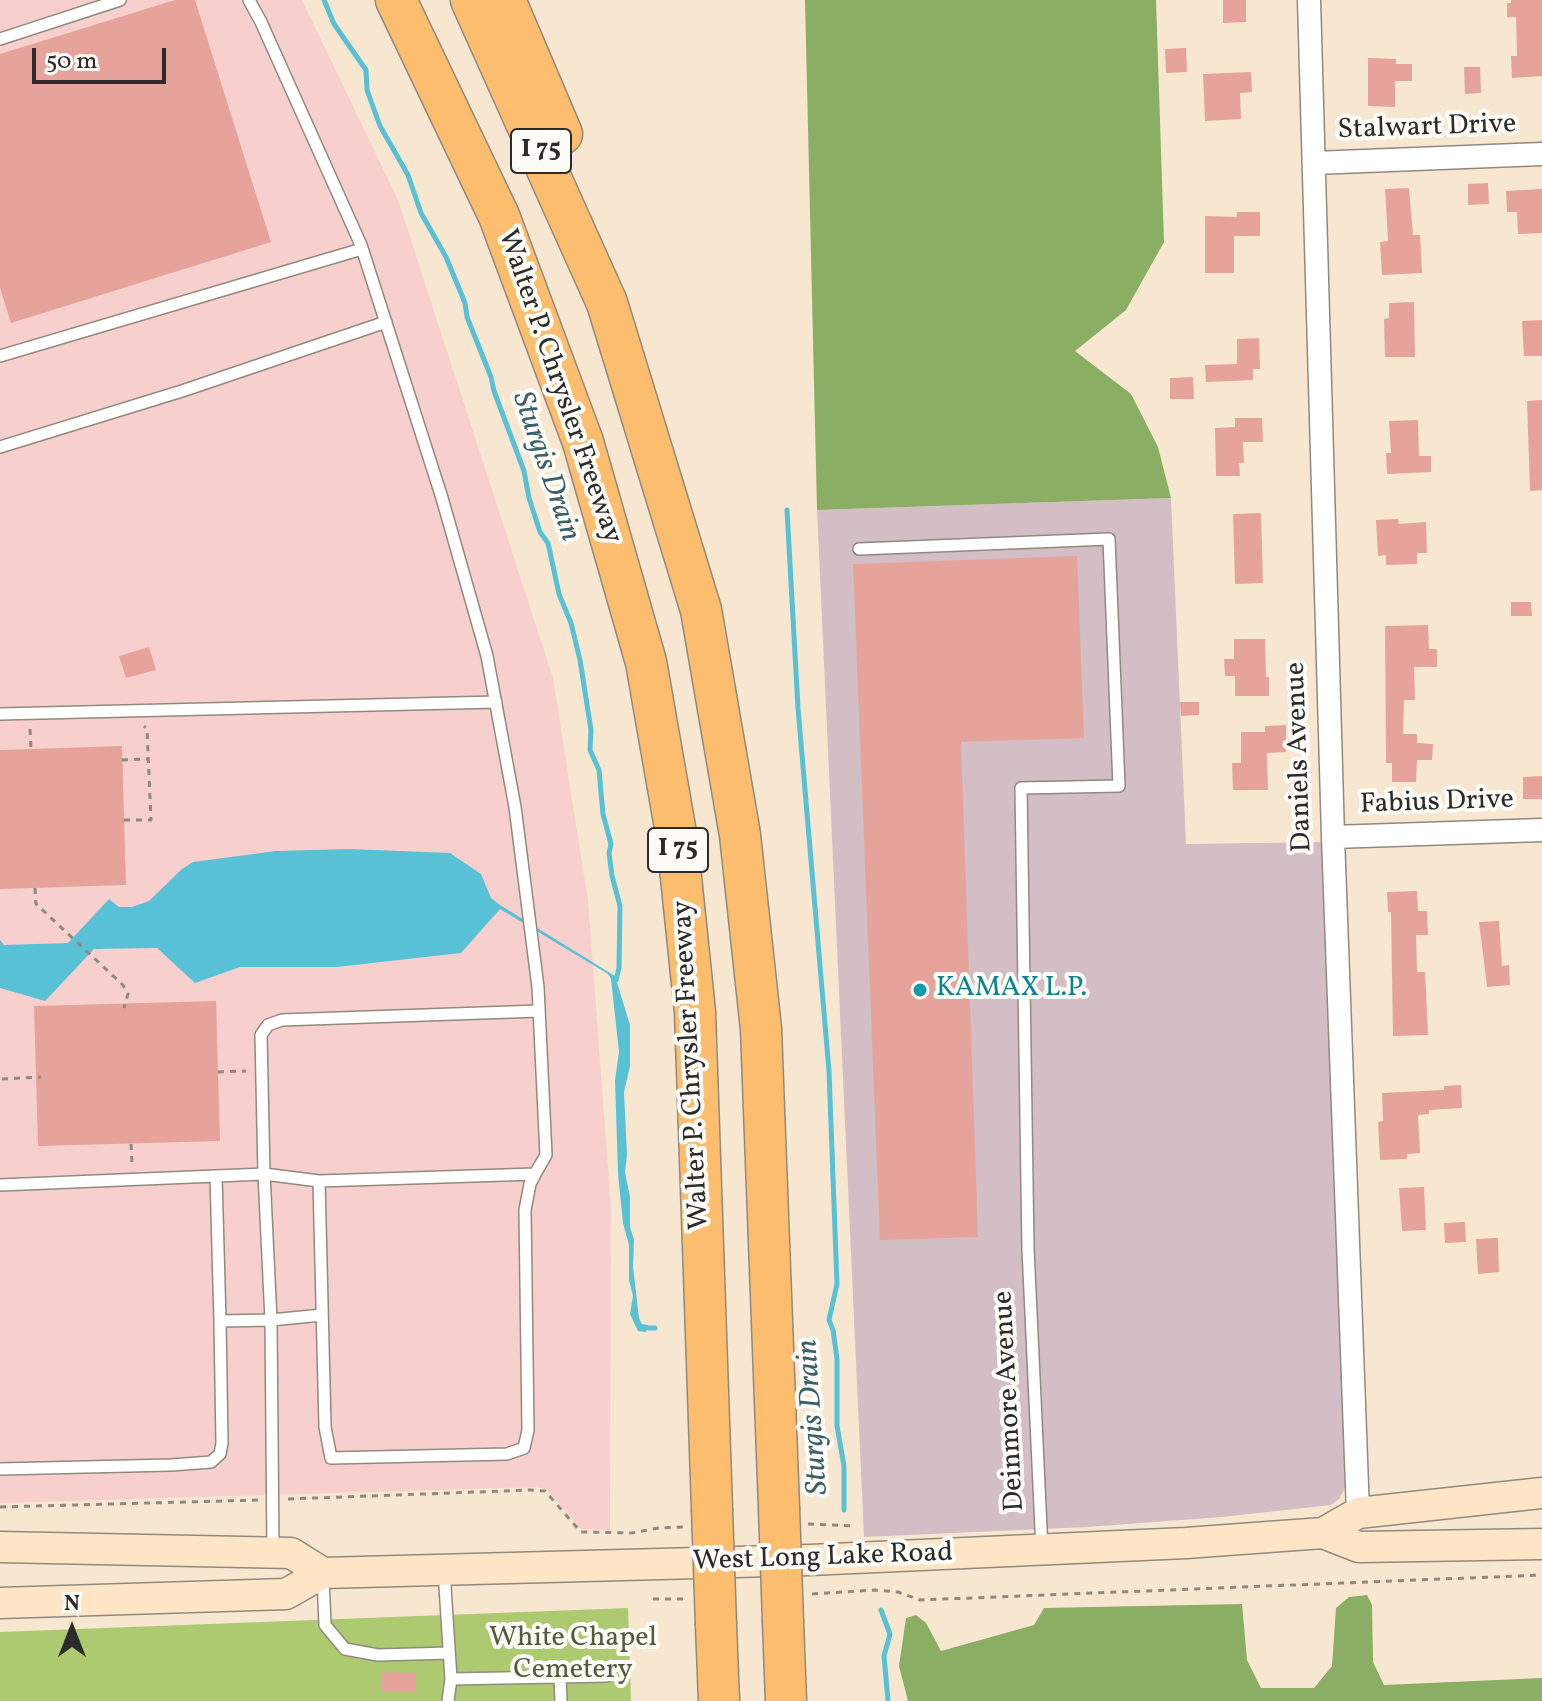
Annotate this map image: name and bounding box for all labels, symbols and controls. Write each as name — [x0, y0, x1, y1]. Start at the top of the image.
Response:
scale bar — [36, 32, 170, 82]
text: 50 m — [46, 45, 98, 79]
street label: Stalwart Drive — [1337, 109, 1517, 149]
road number: I 75 — [511, 129, 571, 173]
street label: Walter P. Chrysler Freeway — [488, 226, 628, 548]
water label: Sturgis Drain — [502, 388, 586, 546]
street label: Daniels Avenue — [1281, 661, 1321, 853]
street label: Fabius Drive — [1360, 785, 1514, 823]
road number: I 75 — [648, 828, 708, 872]
street label: Walter P. Chrysler Freeway — [668, 899, 718, 1231]
place label: KAMAX L.P. — [936, 973, 1087, 1007]
marker: KAMAX L.P. — [911, 981, 929, 999]
street label: Deinmore Avenue — [988, 1290, 1034, 1512]
water label: Sturgis Drain — [792, 1338, 838, 1496]
street label: West Long Lake Road — [692, 1538, 954, 1580]
north arrow — [32, 1589, 112, 1669]
text: N — [64, 1589, 80, 1620]
park label: White Chapel Cemetery — [489, 1623, 657, 1689]

